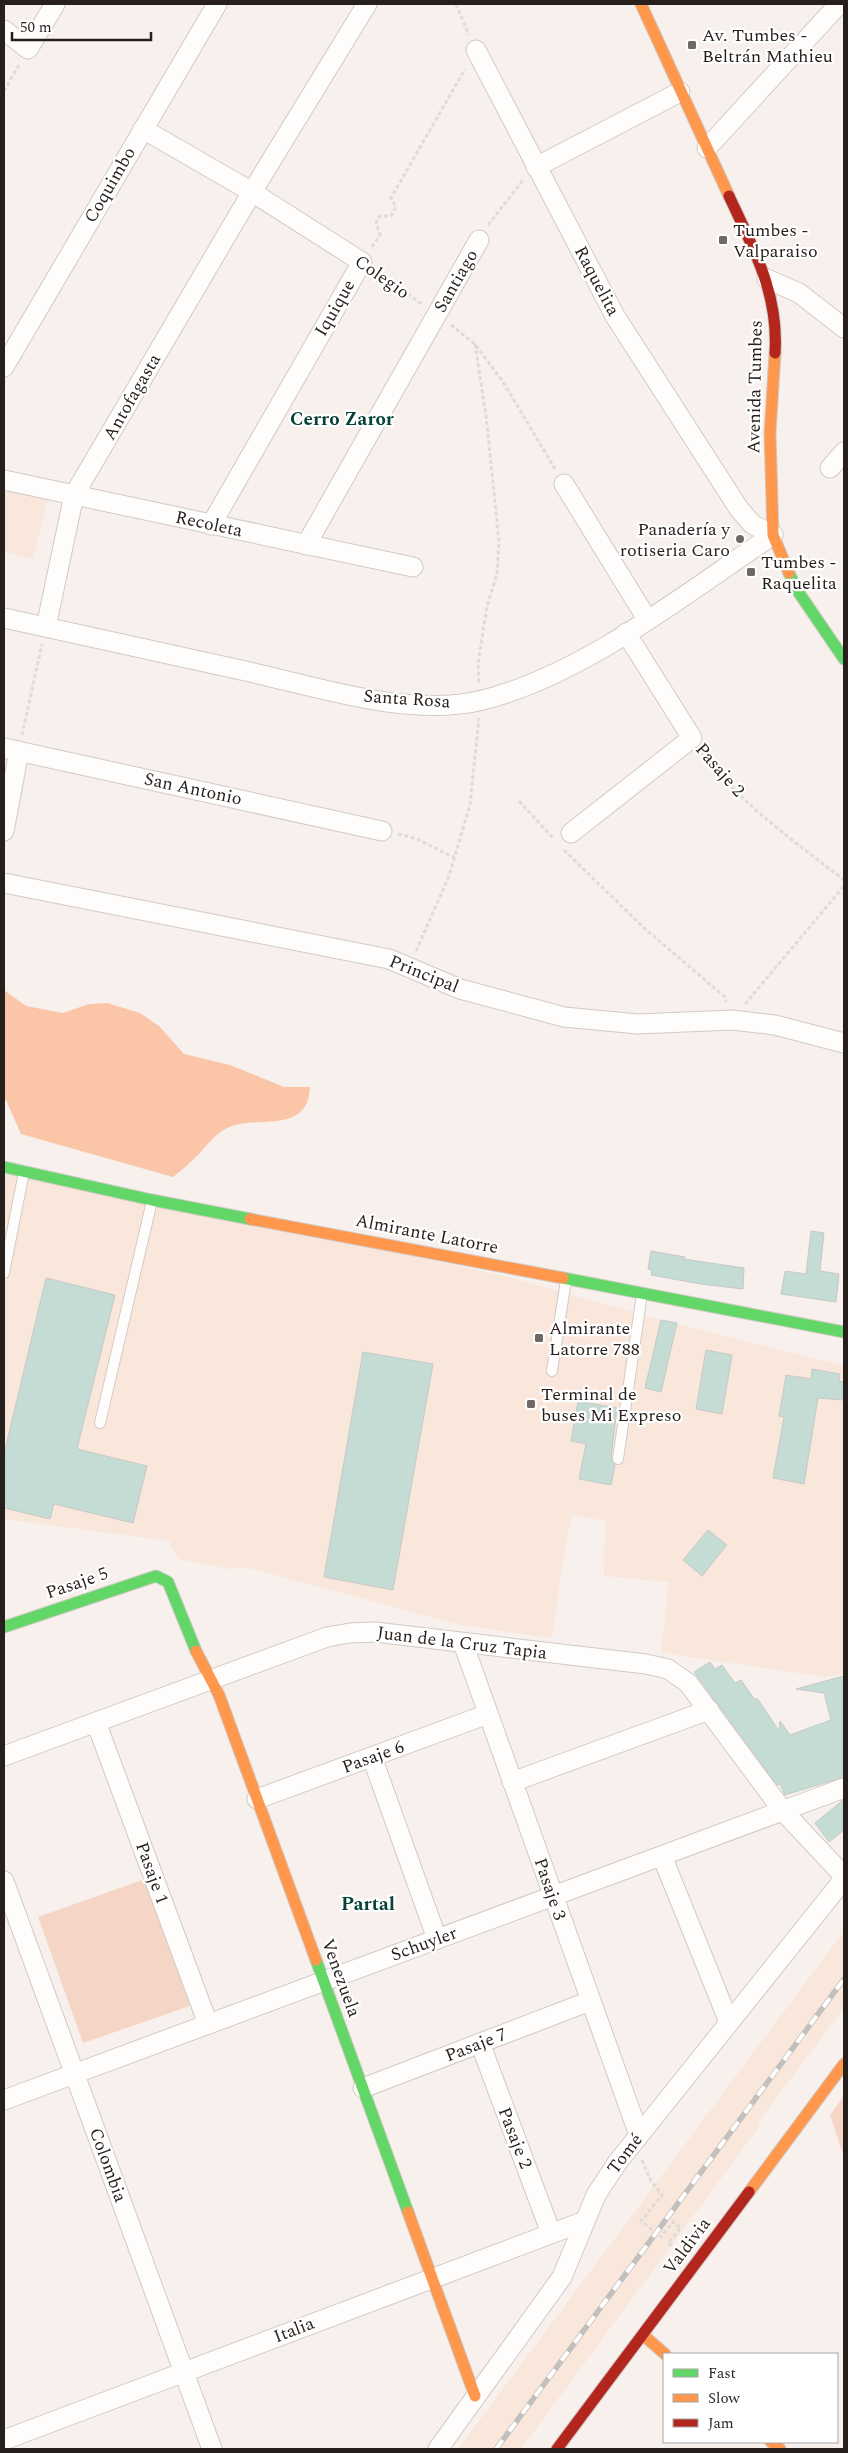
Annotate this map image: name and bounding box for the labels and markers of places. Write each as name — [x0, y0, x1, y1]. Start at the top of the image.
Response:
place label: Av. Tumbes - Beltrán Mathieu — [702, 22, 833, 70]
marker: Av. Tumbes - Beltrán Mathieu — [686, 39, 698, 51]
place label: Tumbes - Valparaiso — [733, 217, 818, 265]
marker: Tumbes - Valparaiso — [717, 234, 729, 246]
place label: Panadería y rotiseria Caro — [620, 516, 731, 564]
marker: Panadería y rotiseria Caro — [734, 533, 746, 545]
place label: Tumbes - Raquelita — [761, 549, 837, 597]
marker: Tumbes - Raquelita — [745, 566, 757, 578]
place label: Almirante Latorre 788 — [549, 1315, 640, 1363]
marker: Almirante Latorre 788 — [533, 1332, 545, 1344]
place label: Terminal de buses Mi Expreso — [541, 1381, 682, 1429]
marker: Terminal de buses Mi Expreso — [525, 1398, 537, 1410]

